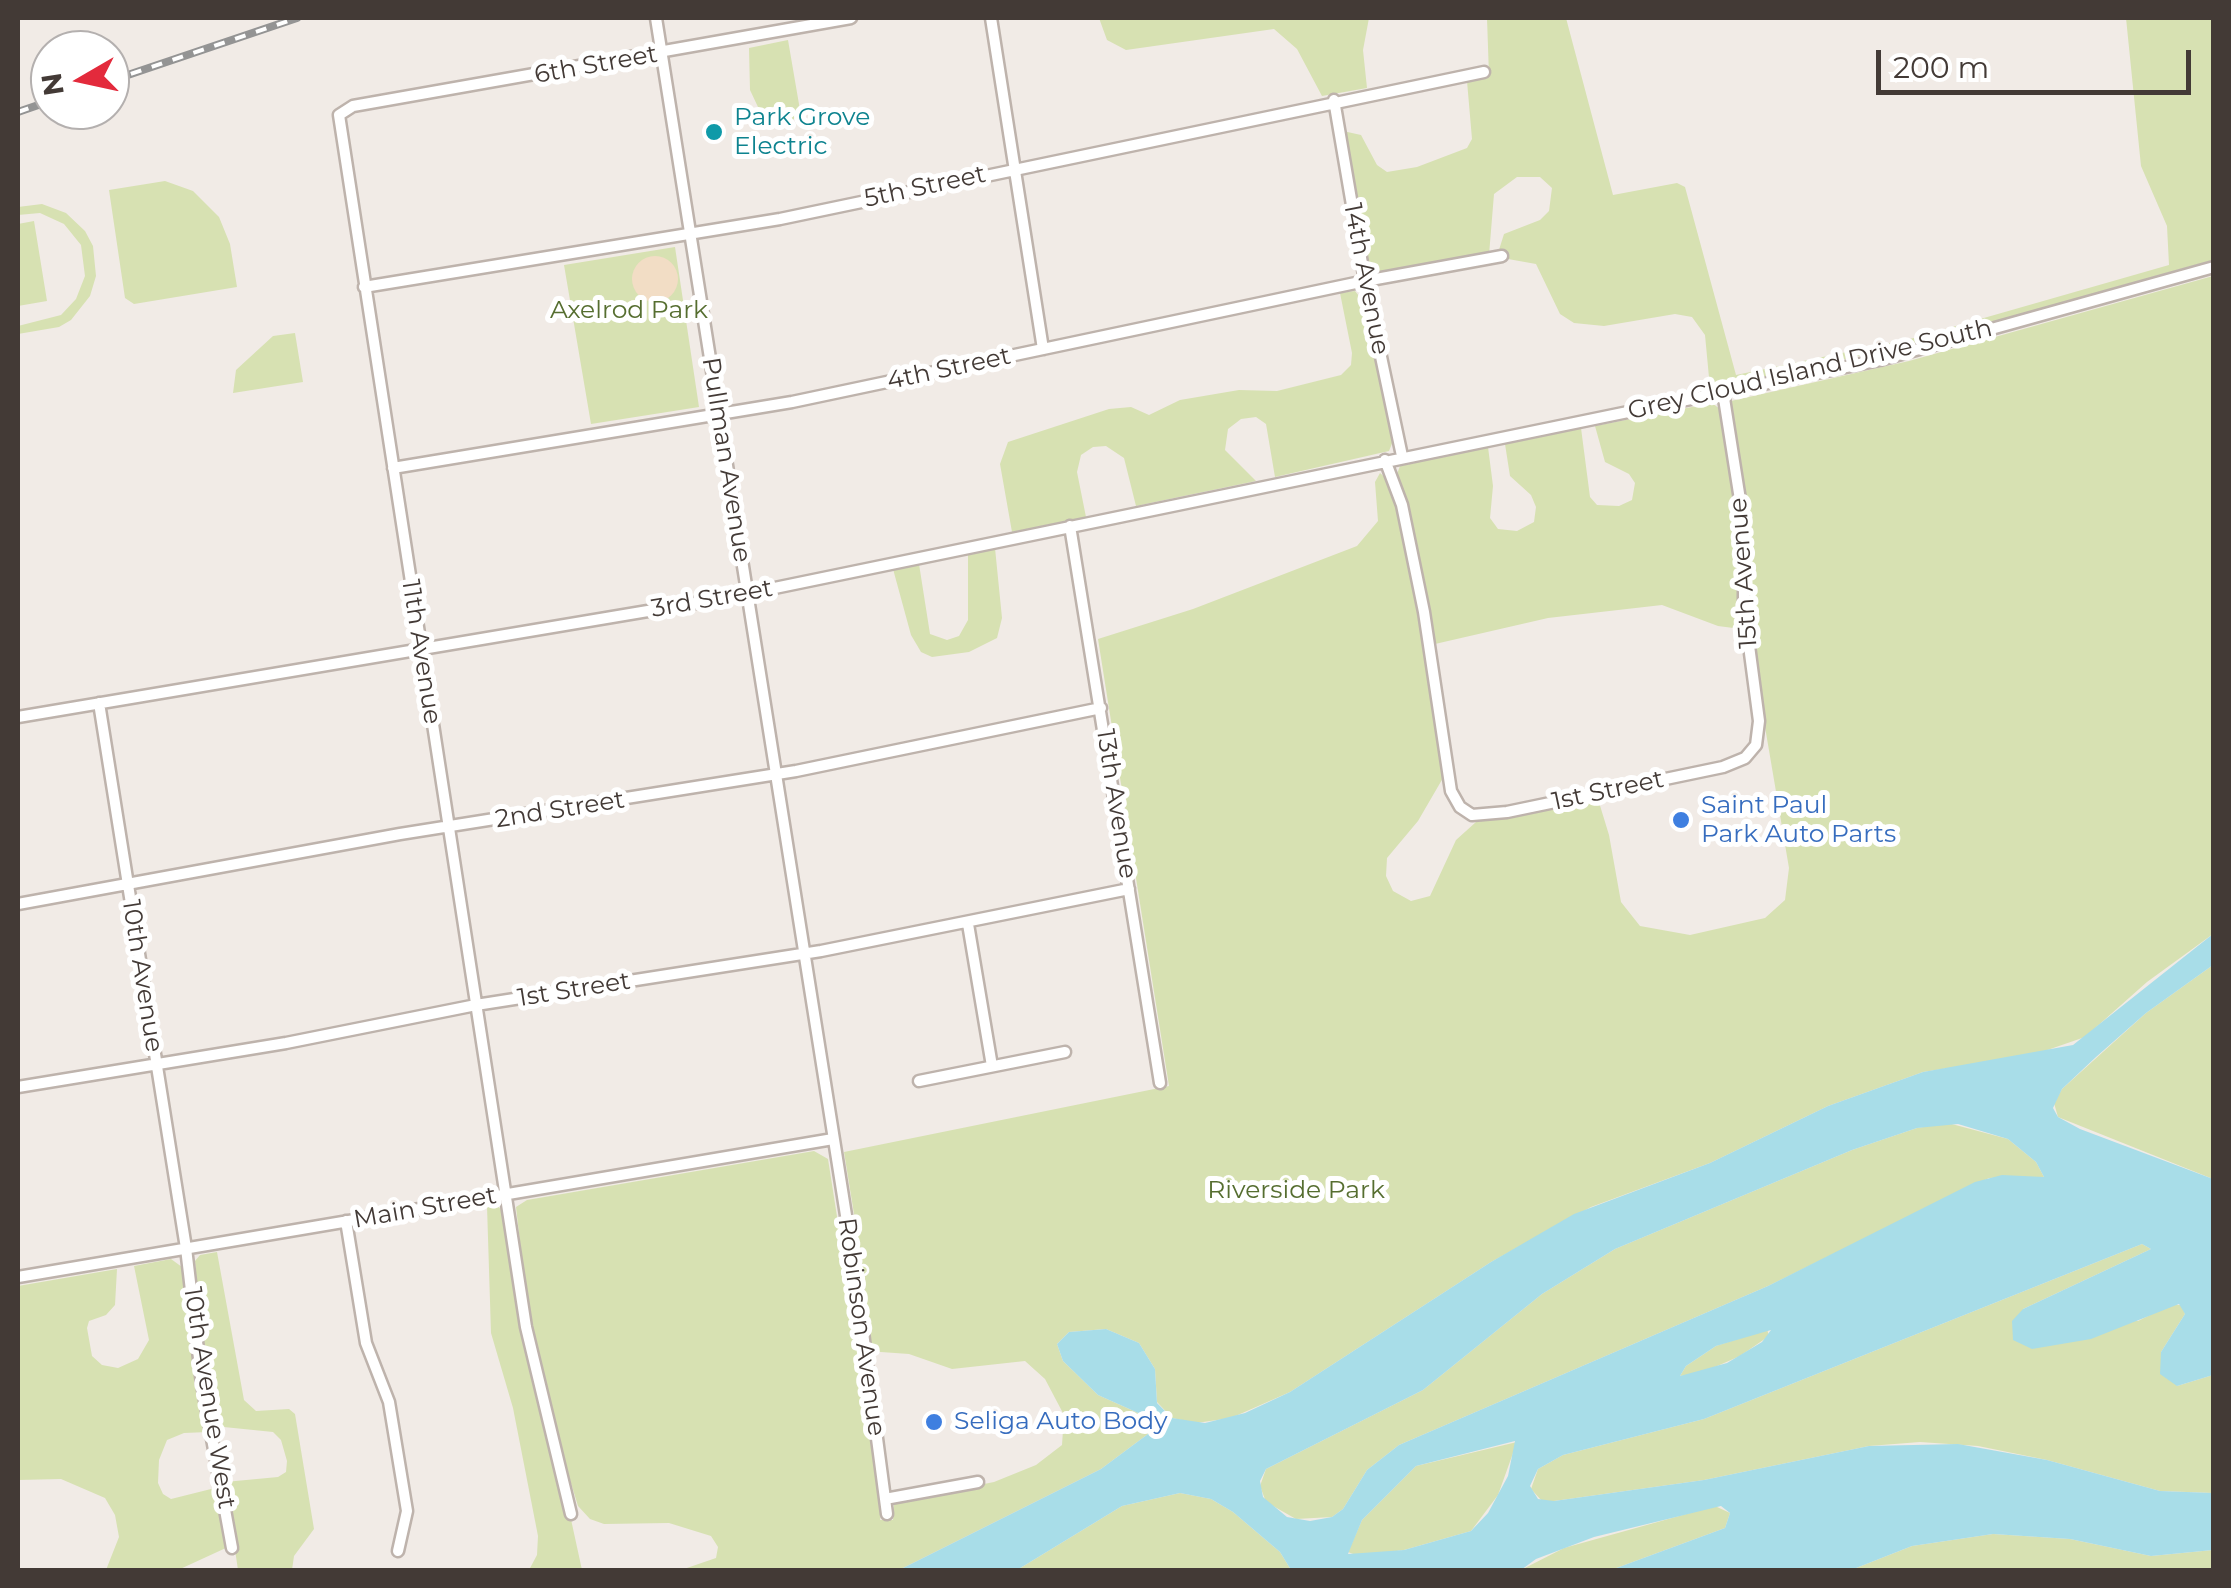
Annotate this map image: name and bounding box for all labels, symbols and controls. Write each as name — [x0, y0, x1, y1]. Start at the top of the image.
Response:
north arrow — [30, 30, 130, 130]
scale bar — [1881, 30, 2196, 92]
street label: 6th Street — [532, 39, 660, 91]
text: 200 m — [1893, 49, 1989, 86]
text: N — [34, 71, 71, 98]
place label: Park Grove Electric — [734, 103, 870, 162]
marker: Park Grove Electric — [703, 121, 725, 143]
street label: 5th Street — [862, 160, 988, 214]
street label: 14th Avenue — [1337, 201, 1395, 357]
park label: Axelrod Park — [550, 296, 708, 326]
street label: Grey Cloud Island Drive South — [1625, 313, 1995, 427]
street label: 4th Street — [884, 341, 1014, 397]
street label: Pullman Avenue — [695, 355, 757, 565]
street label: 15th Avenue — [1724, 497, 1764, 649]
street label: 3rd Street — [649, 574, 775, 624]
street label: 11th Avenue — [395, 578, 447, 726]
street label: 13th Avenue — [1089, 727, 1143, 881]
street label: 1st Street — [1549, 765, 1667, 817]
street label: 2nd Street — [493, 785, 627, 835]
place label: Saint Paul Park Auto Parts — [1701, 791, 1896, 850]
marker: Saint Paul Park Auto Parts — [1670, 809, 1692, 831]
street label: 10th Avenue — [115, 898, 169, 1054]
street label: 1st Street — [516, 966, 632, 1014]
park label: Riverside Park — [1207, 1176, 1385, 1206]
street label: Main Street — [351, 1181, 499, 1235]
street label: Robinson Avenue — [831, 1216, 891, 1438]
street label: 10th Avenue West — [177, 1285, 241, 1511]
place label: Seliga Auto Body — [954, 1407, 1168, 1437]
marker: Seliga Auto Body — [923, 1411, 945, 1433]

